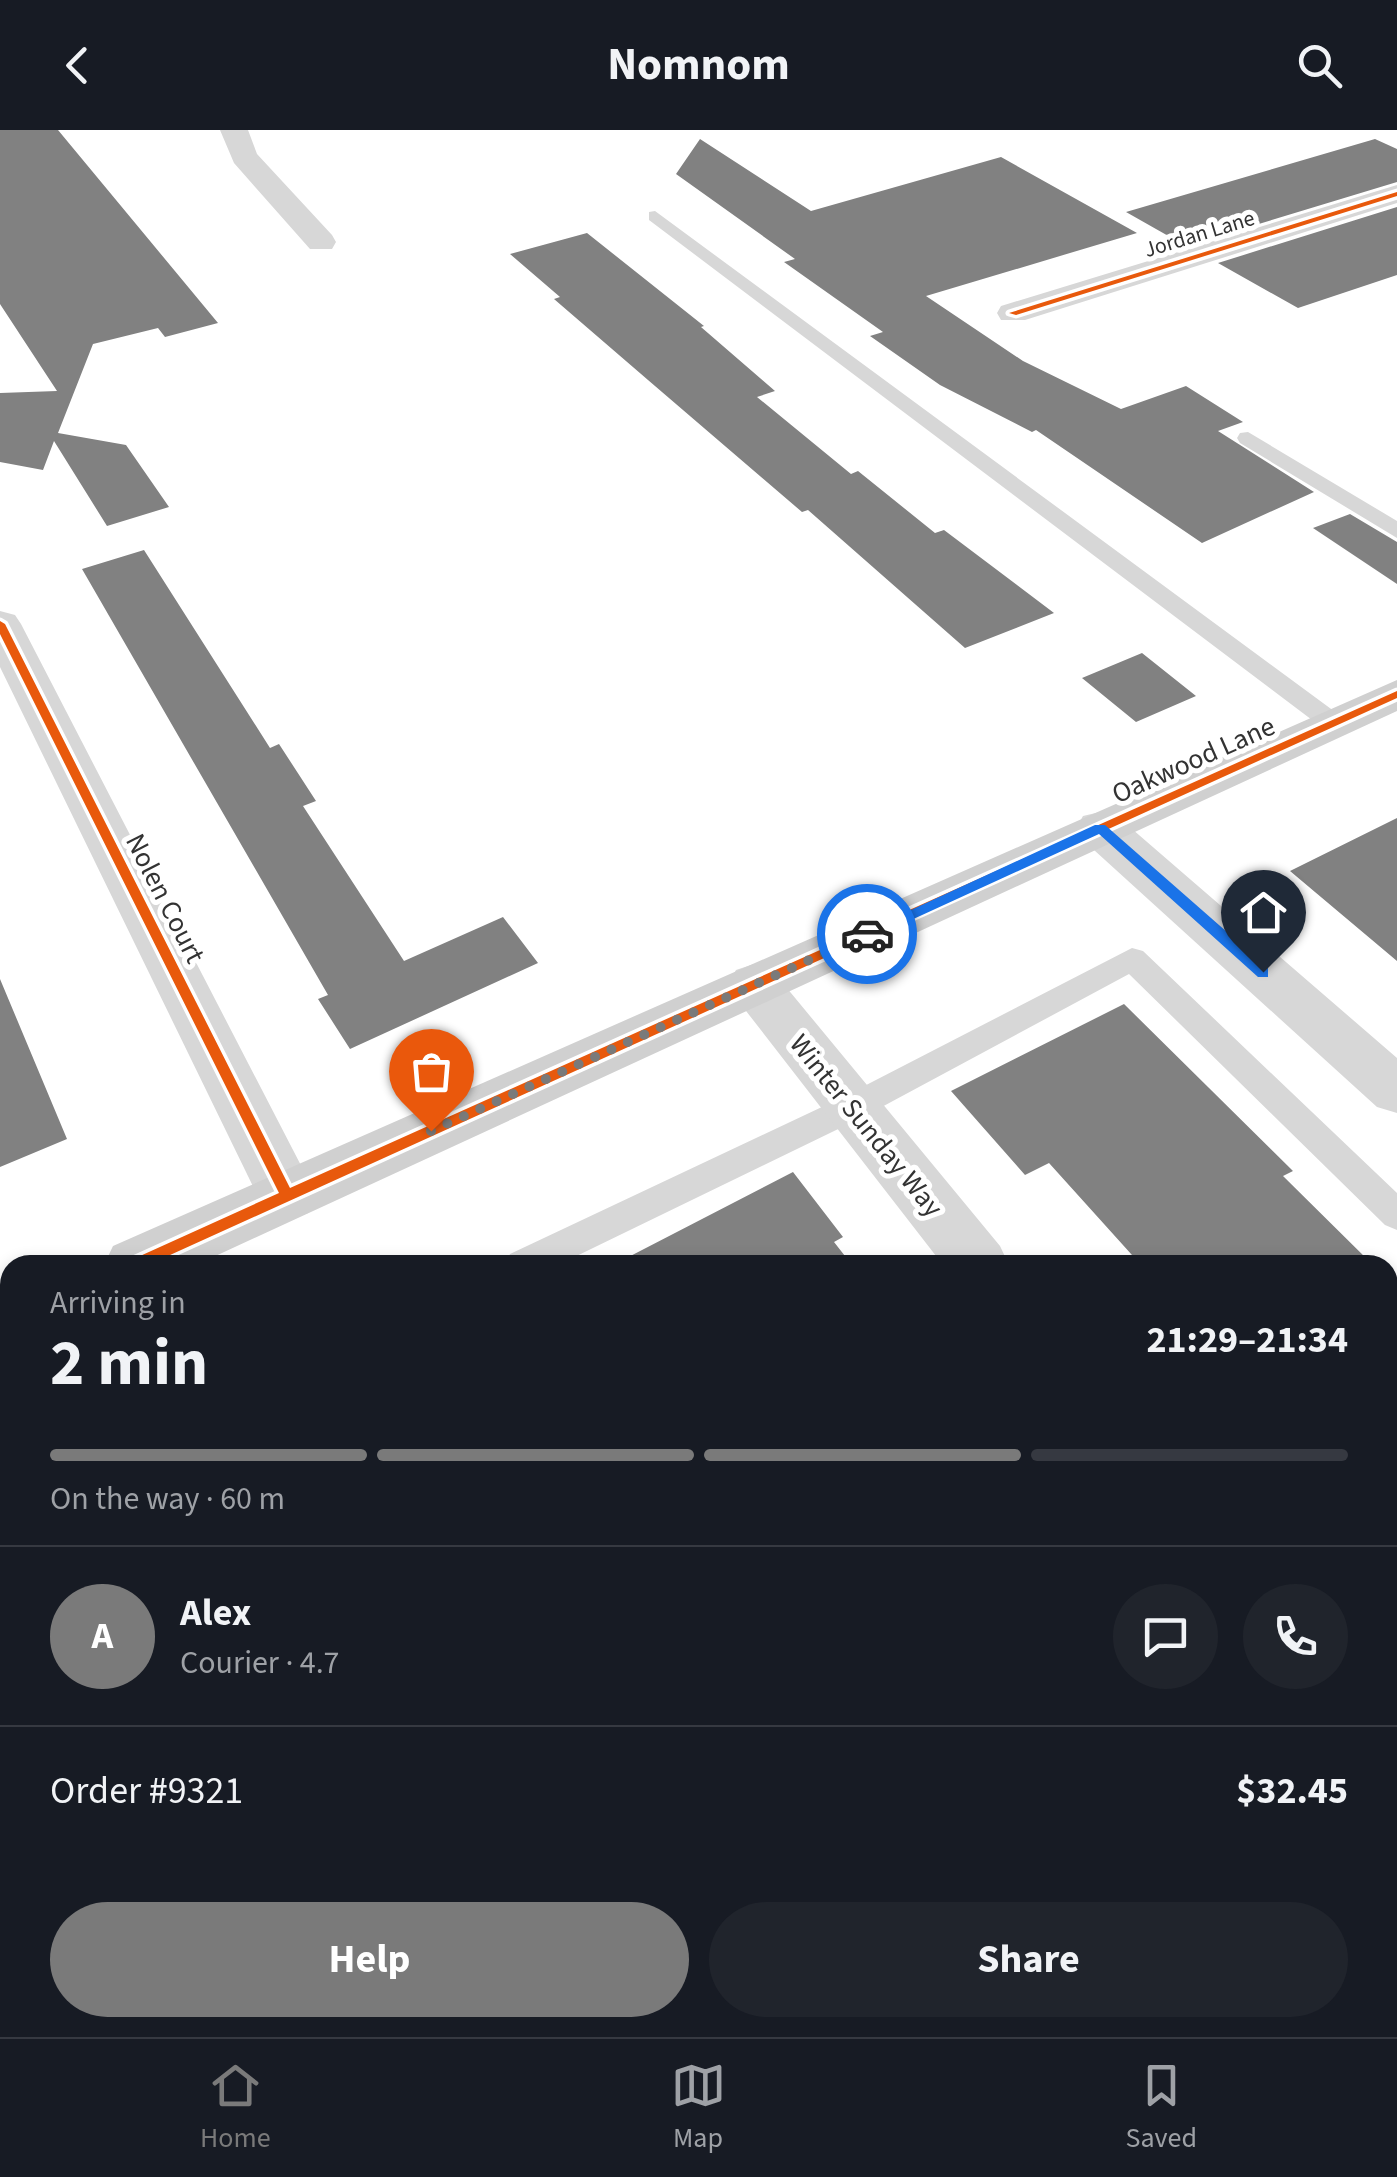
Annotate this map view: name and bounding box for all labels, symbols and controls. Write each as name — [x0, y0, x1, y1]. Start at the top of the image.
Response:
text: Nomnom — [607, 33, 790, 97]
icon: back — [50, 38, 105, 93]
icon: search — [1292, 38, 1347, 93]
street label: Jordan Lane — [1140, 202, 1259, 266]
street label: Oakwood Lane — [1105, 706, 1281, 814]
street label: Nolen Court — [115, 827, 215, 971]
pin — [1221, 870, 1306, 973]
courier — [817, 884, 917, 984]
icon: home — [1236, 885, 1291, 940]
icon: car — [840, 907, 895, 962]
street label: Winter Sunday Way — [780, 1026, 953, 1226]
pin — [389, 1029, 474, 1132]
icon: bag — [404, 1044, 459, 1099]
text: Arriving in — [50, 1280, 186, 1326]
text: 21:29–21:34 — [1146, 1313, 1348, 1367]
text: 2 min — [50, 1317, 208, 1410]
text: On the way · 60 m — [50, 1476, 285, 1522]
button: chat — [1113, 1584, 1218, 1689]
button: phone — [1243, 1584, 1348, 1689]
text: Alex — [180, 1586, 251, 1640]
text: A — [92, 1609, 113, 1663]
text: Courier · 4.7 — [180, 1640, 340, 1686]
text: Order #9321 — [50, 1764, 243, 1818]
text: $32.45 — [1236, 1764, 1348, 1818]
button: Help — [50, 1902, 689, 2017]
button: Share — [709, 1902, 1348, 2017]
tab: Home — [200, 2058, 271, 2158]
tab: Map — [671, 2058, 726, 2158]
tab: Saved — [1126, 2058, 1197, 2158]

